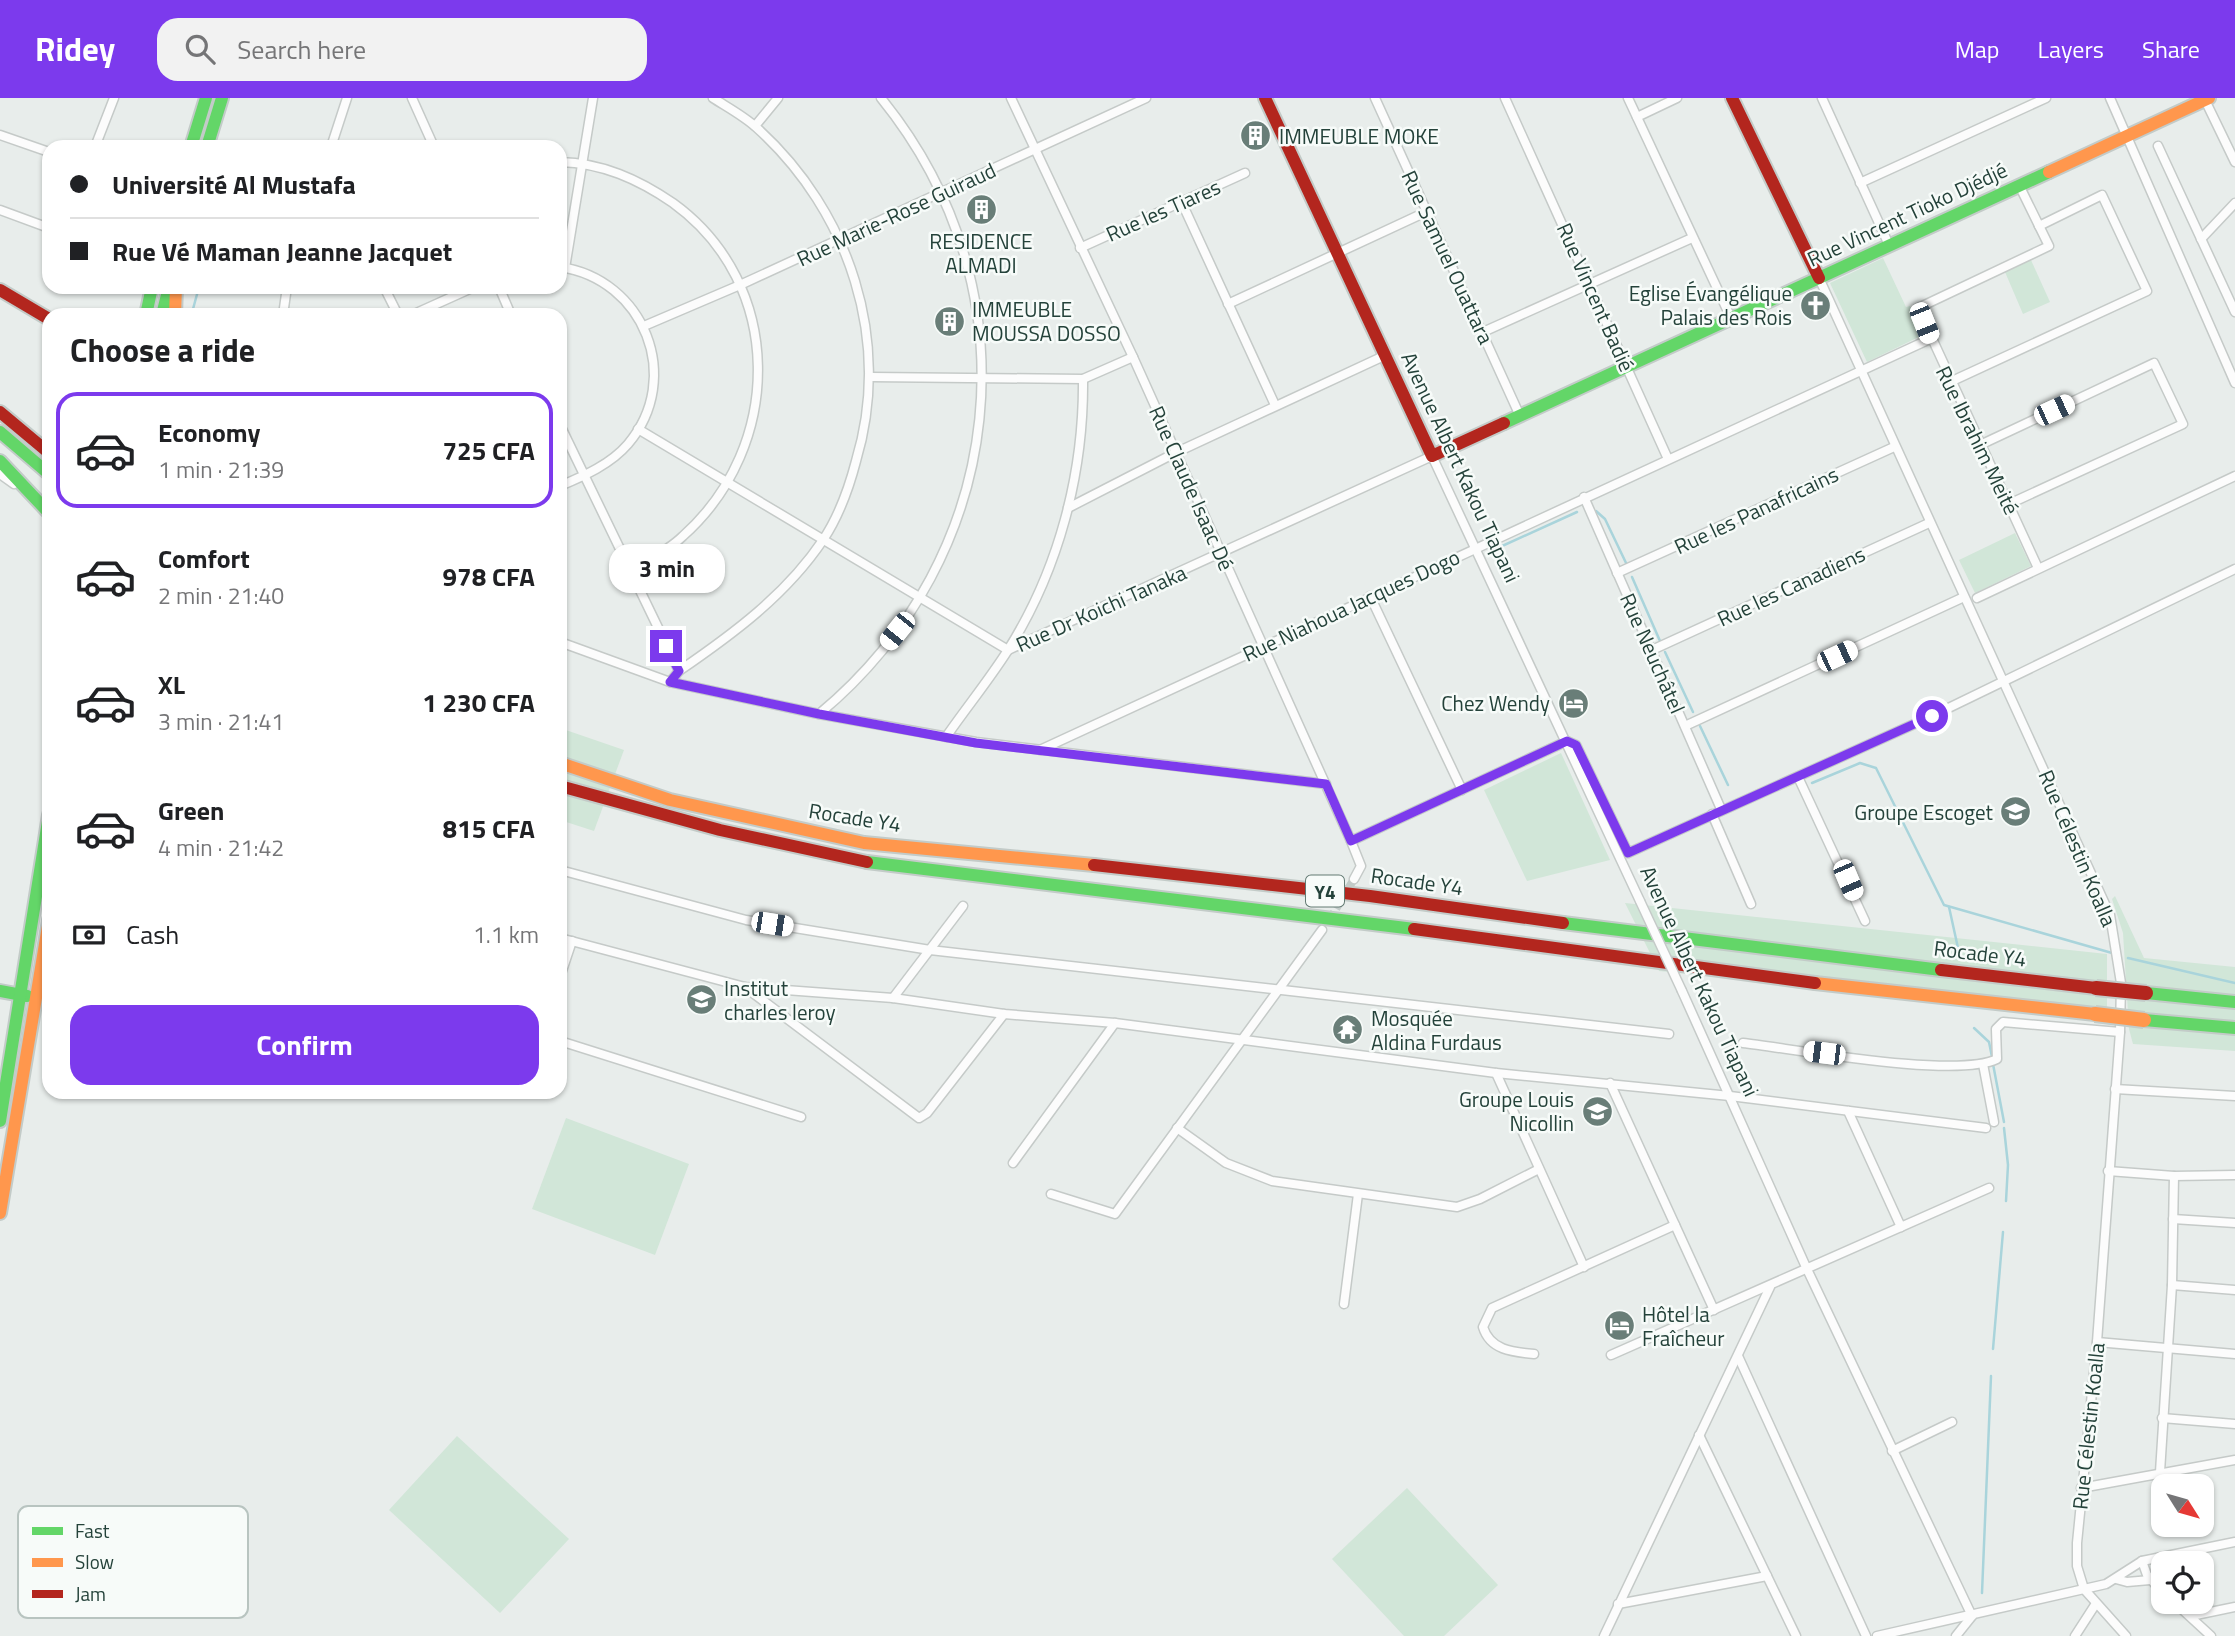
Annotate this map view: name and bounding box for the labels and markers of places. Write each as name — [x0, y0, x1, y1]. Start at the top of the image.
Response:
building icon: IMMEUBLE MOKE — [1239, 119, 1273, 153]
place label: IMMEUBLE MOKE — [1279, 120, 1439, 152]
building icon: RESIDENCE ALMADI — [964, 192, 998, 226]
place label: RESIDENCE ALMADI — [929, 225, 1033, 281]
place label: Eglise Évangélique Palais des Rois — [1629, 277, 1792, 333]
church icon: Eglise Évangélique Palais des Rois — [1798, 288, 1832, 322]
place label: IMMEUBLE MOUSSA DOSSO — [972, 293, 1121, 349]
building icon: IMMEUBLE MOUSSA DOSSO — [932, 304, 966, 338]
hotel icon: Chez Wendy — [1556, 686, 1590, 720]
place label: Chez Wendy — [1441, 687, 1550, 719]
school or university icon: Groupe Escoget — [1999, 795, 2033, 829]
place label: Groupe Escoget — [1854, 796, 1994, 828]
place label: Institut charles leroy — [724, 972, 836, 1028]
school or university icon: Institut charles leroy — [684, 983, 718, 1017]
place label: Mosquée Aldina Furdaus — [1371, 1002, 1502, 1058]
temple icon: Mosquée Aldina Furdaus — [1331, 1013, 1365, 1047]
place label: Groupe Louis Nicollin — [1459, 1083, 1574, 1139]
school or university icon: Groupe Louis Nicollin — [1580, 1094, 1614, 1128]
place label: Hôtel la Fraîcheur — [1642, 1298, 1724, 1354]
hotel icon: Hôtel la Fraîcheur — [1602, 1309, 1636, 1343]

